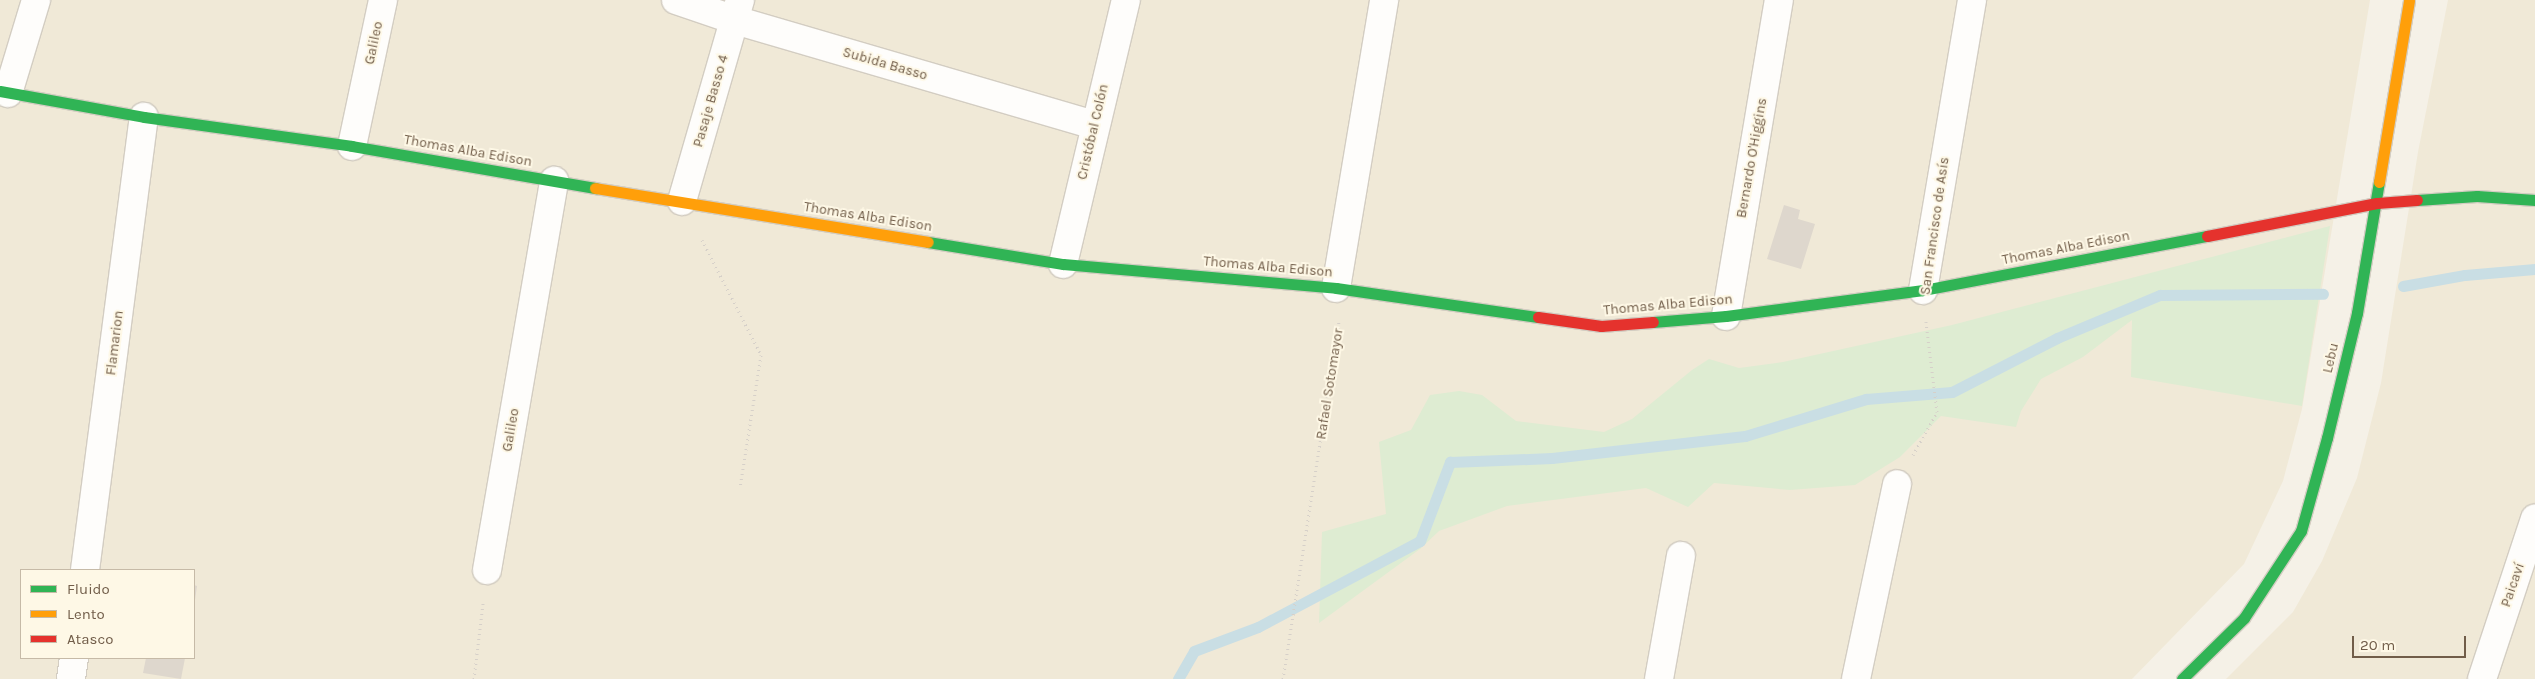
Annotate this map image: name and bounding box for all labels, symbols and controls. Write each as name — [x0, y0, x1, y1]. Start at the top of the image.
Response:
street label: Galileo — [361, 20, 387, 66]
street label: Subida Basso — [841, 44, 929, 84]
street label: Pasaje Basso 4 — [690, 53, 732, 149]
street label: Cristóbal Colón — [1074, 83, 1112, 181]
street label: Bernardo O'Higgins — [1733, 97, 1771, 219]
street label: Thomas Alba Edison — [403, 131, 533, 171]
street label: San Francisco de Asís — [1917, 156, 1953, 296]
street label: Thomas Alba Edison — [803, 199, 933, 235]
street label: Thomas Alba Edison — [2001, 227, 2131, 269]
street label: Thomas Alba Edison — [1203, 253, 1333, 281]
street label: Thomas Alba Edison — [1603, 291, 1733, 319]
street label: Flamarion — [103, 310, 127, 376]
street label: Rafael Sotomayor — [1313, 327, 1347, 441]
street label: Lebu — [2319, 341, 2343, 375]
street label: Galileo — [499, 407, 523, 453]
street label: Paicaví — [2498, 561, 2528, 609]
legend — [20, 569, 195, 659]
text: Fluido — [67, 580, 110, 598]
text: Lento — [67, 605, 105, 623]
scale bar — [2355, 626, 2469, 658]
text: Atasco — [67, 630, 113, 648]
text: 20 m — [2360, 636, 2395, 654]

